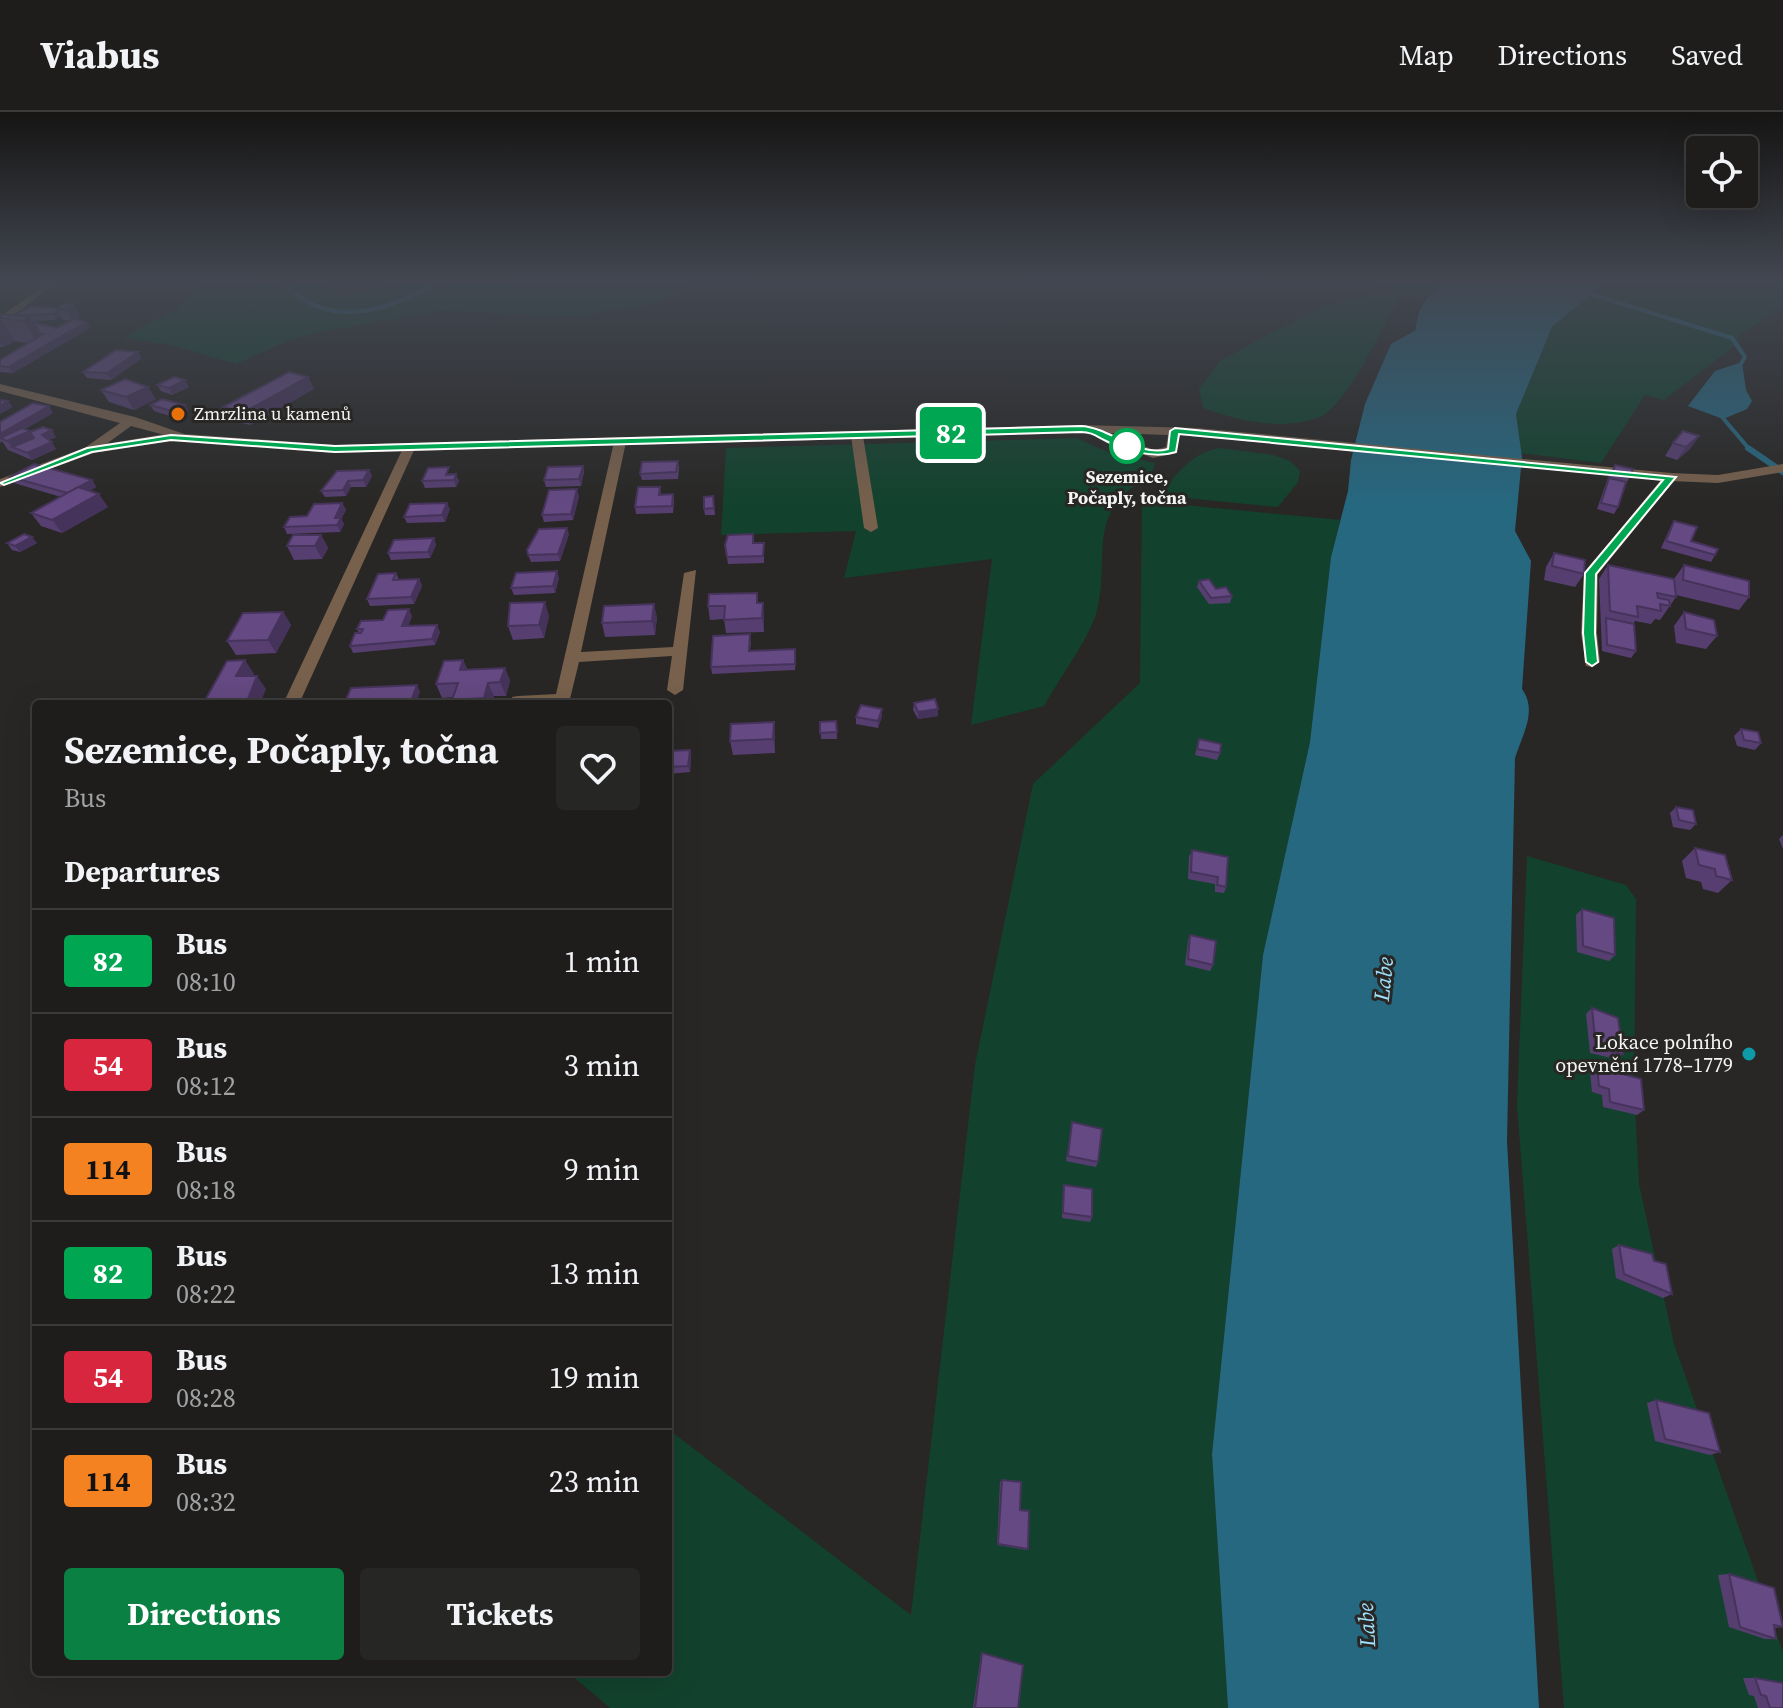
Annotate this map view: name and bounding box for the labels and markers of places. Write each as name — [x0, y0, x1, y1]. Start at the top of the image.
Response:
place label: Zmrzlina u kamenů — [194, 401, 351, 426]
marker: Zmrzlina u kamenů — [169, 405, 187, 423]
marker: Sezemice, Počaply, točna — [1110, 429, 1144, 463]
place label: Sezemice, Počaply, točna — [1067, 464, 1187, 510]
place label: Lokace polního opevnění 1778–1779 — [1555, 1028, 1733, 1079]
marker: Lokace polního opevnění 1778–1779 — [1740, 1045, 1758, 1063]

